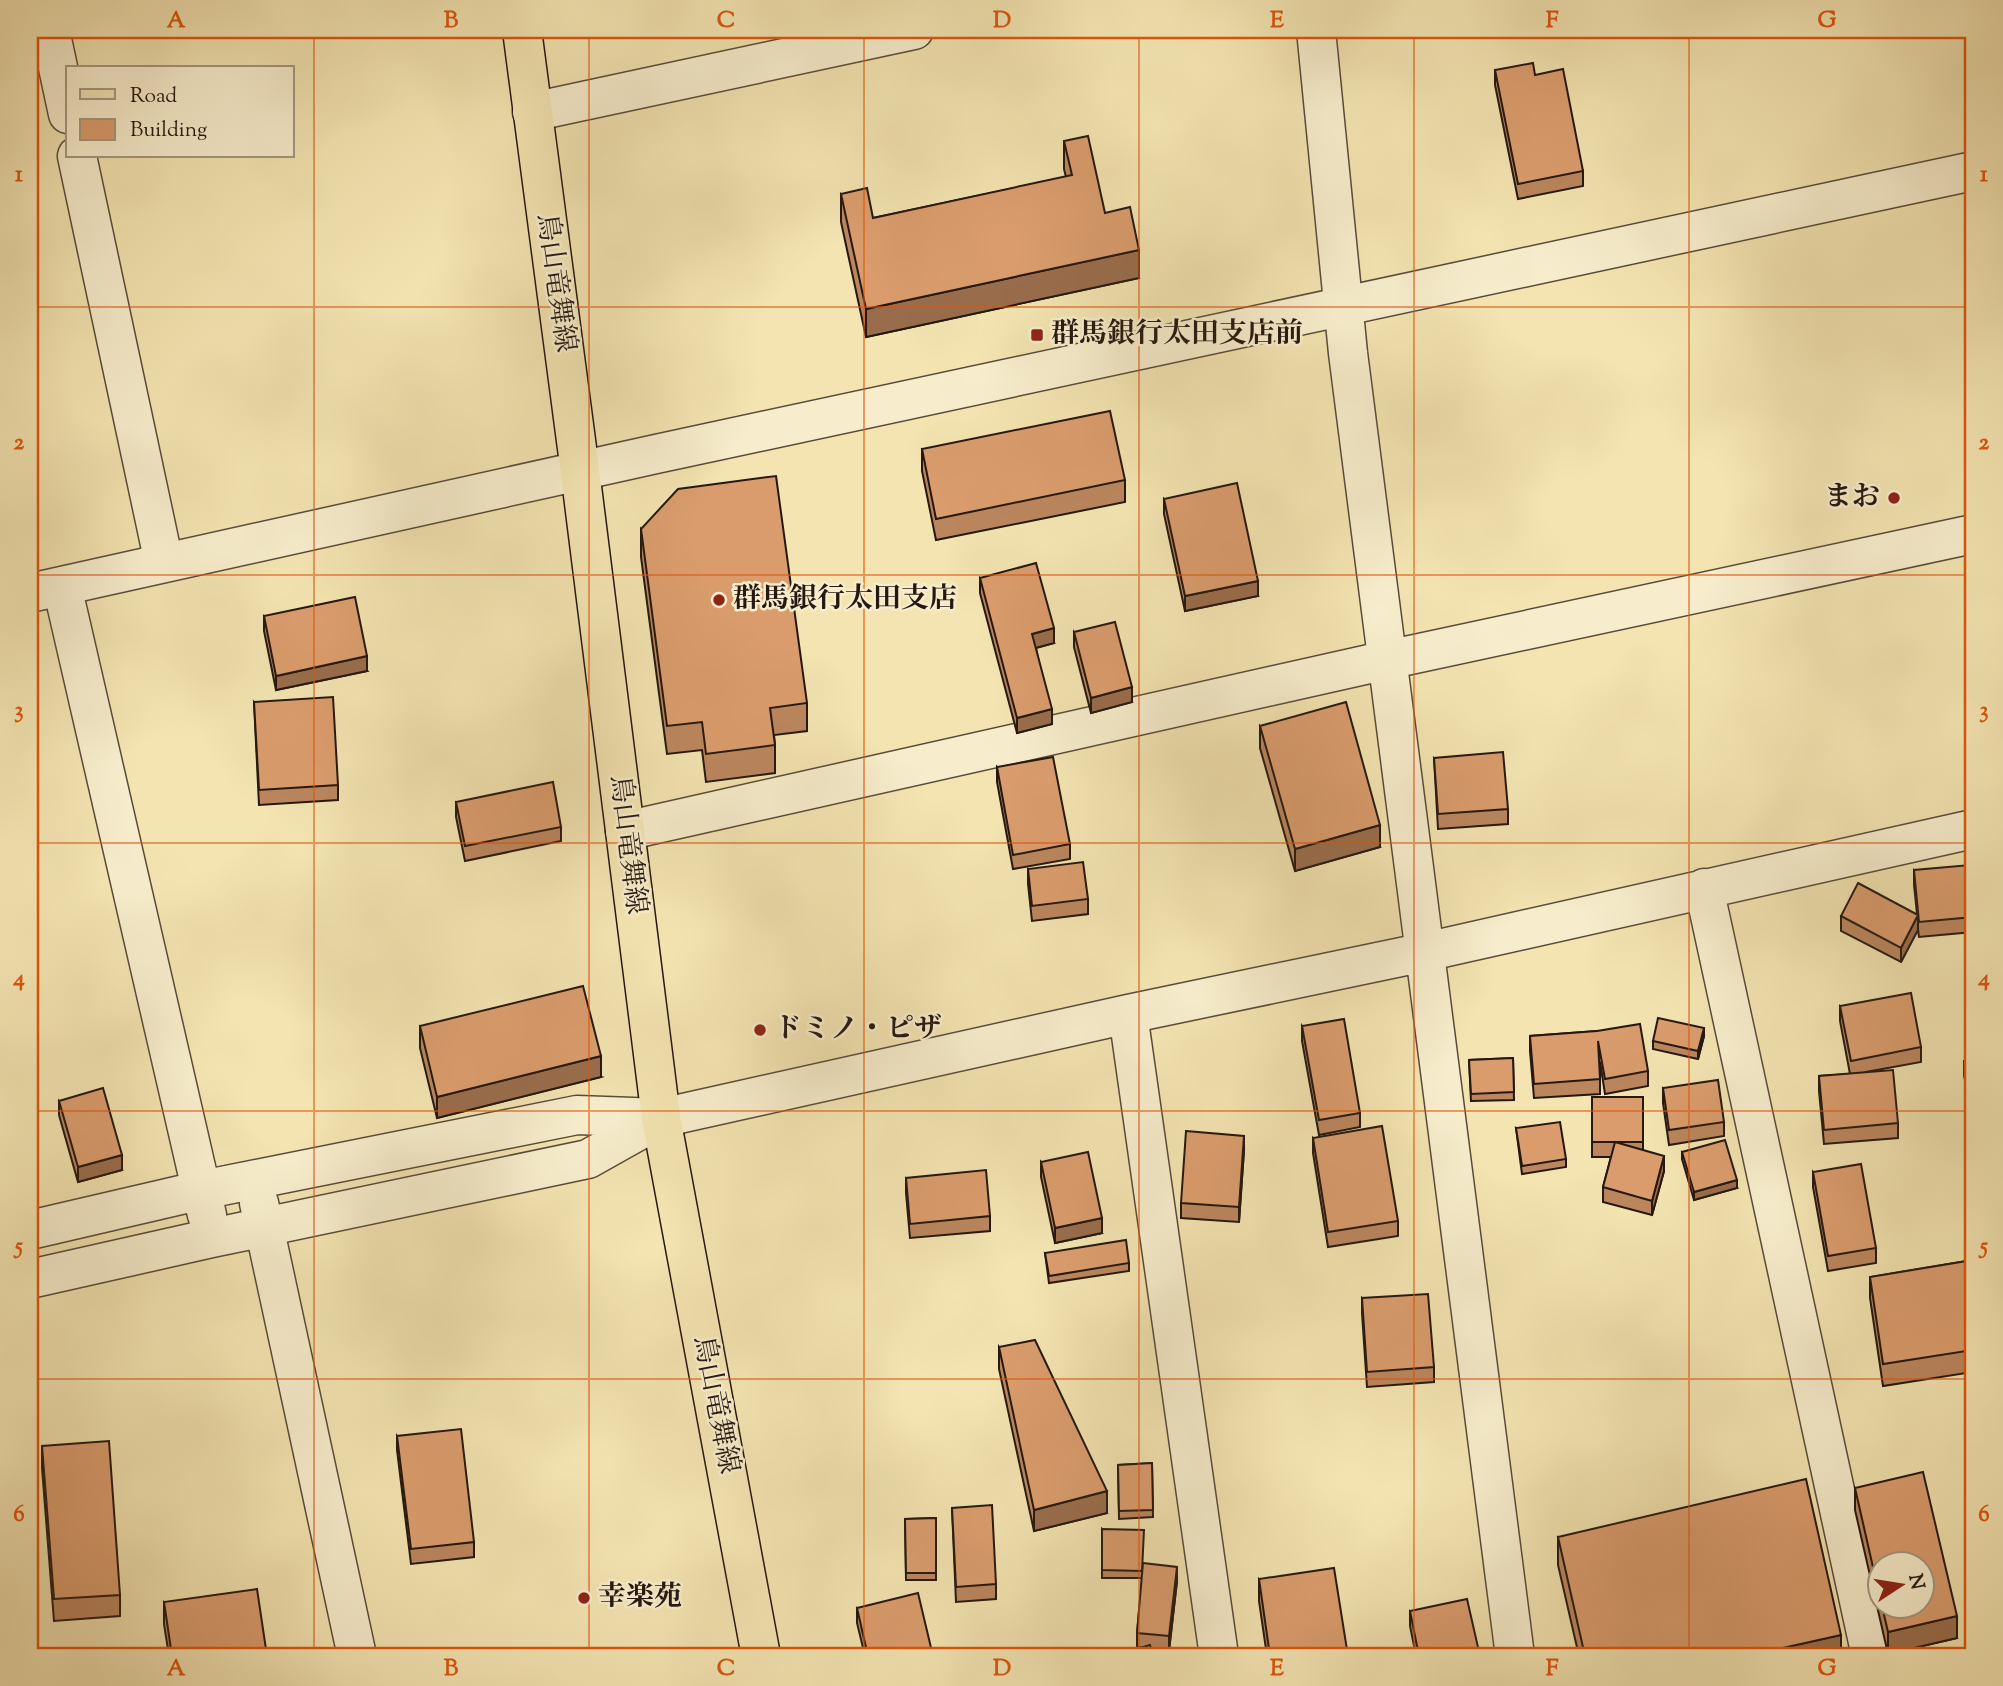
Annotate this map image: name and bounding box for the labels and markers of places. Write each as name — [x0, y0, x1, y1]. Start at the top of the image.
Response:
place label: 群馬銀行太田支店前 — [1051, 315, 1303, 355]
marker: 群馬銀行太田支店前 — [1029, 327, 1045, 343]
place label: まお — [1824, 478, 1880, 518]
marker: まお — [1886, 490, 1902, 506]
place label: 群馬銀行太田支店 — [733, 580, 957, 620]
marker: 群馬銀行太田支店 — [711, 592, 727, 608]
place label: ドミノ・ピザ — [774, 1010, 942, 1050]
marker: ドミノ・ピザ — [752, 1022, 768, 1038]
place label: 幸楽苑 — [598, 1578, 682, 1618]
marker: 幸楽苑 — [576, 1590, 592, 1606]

